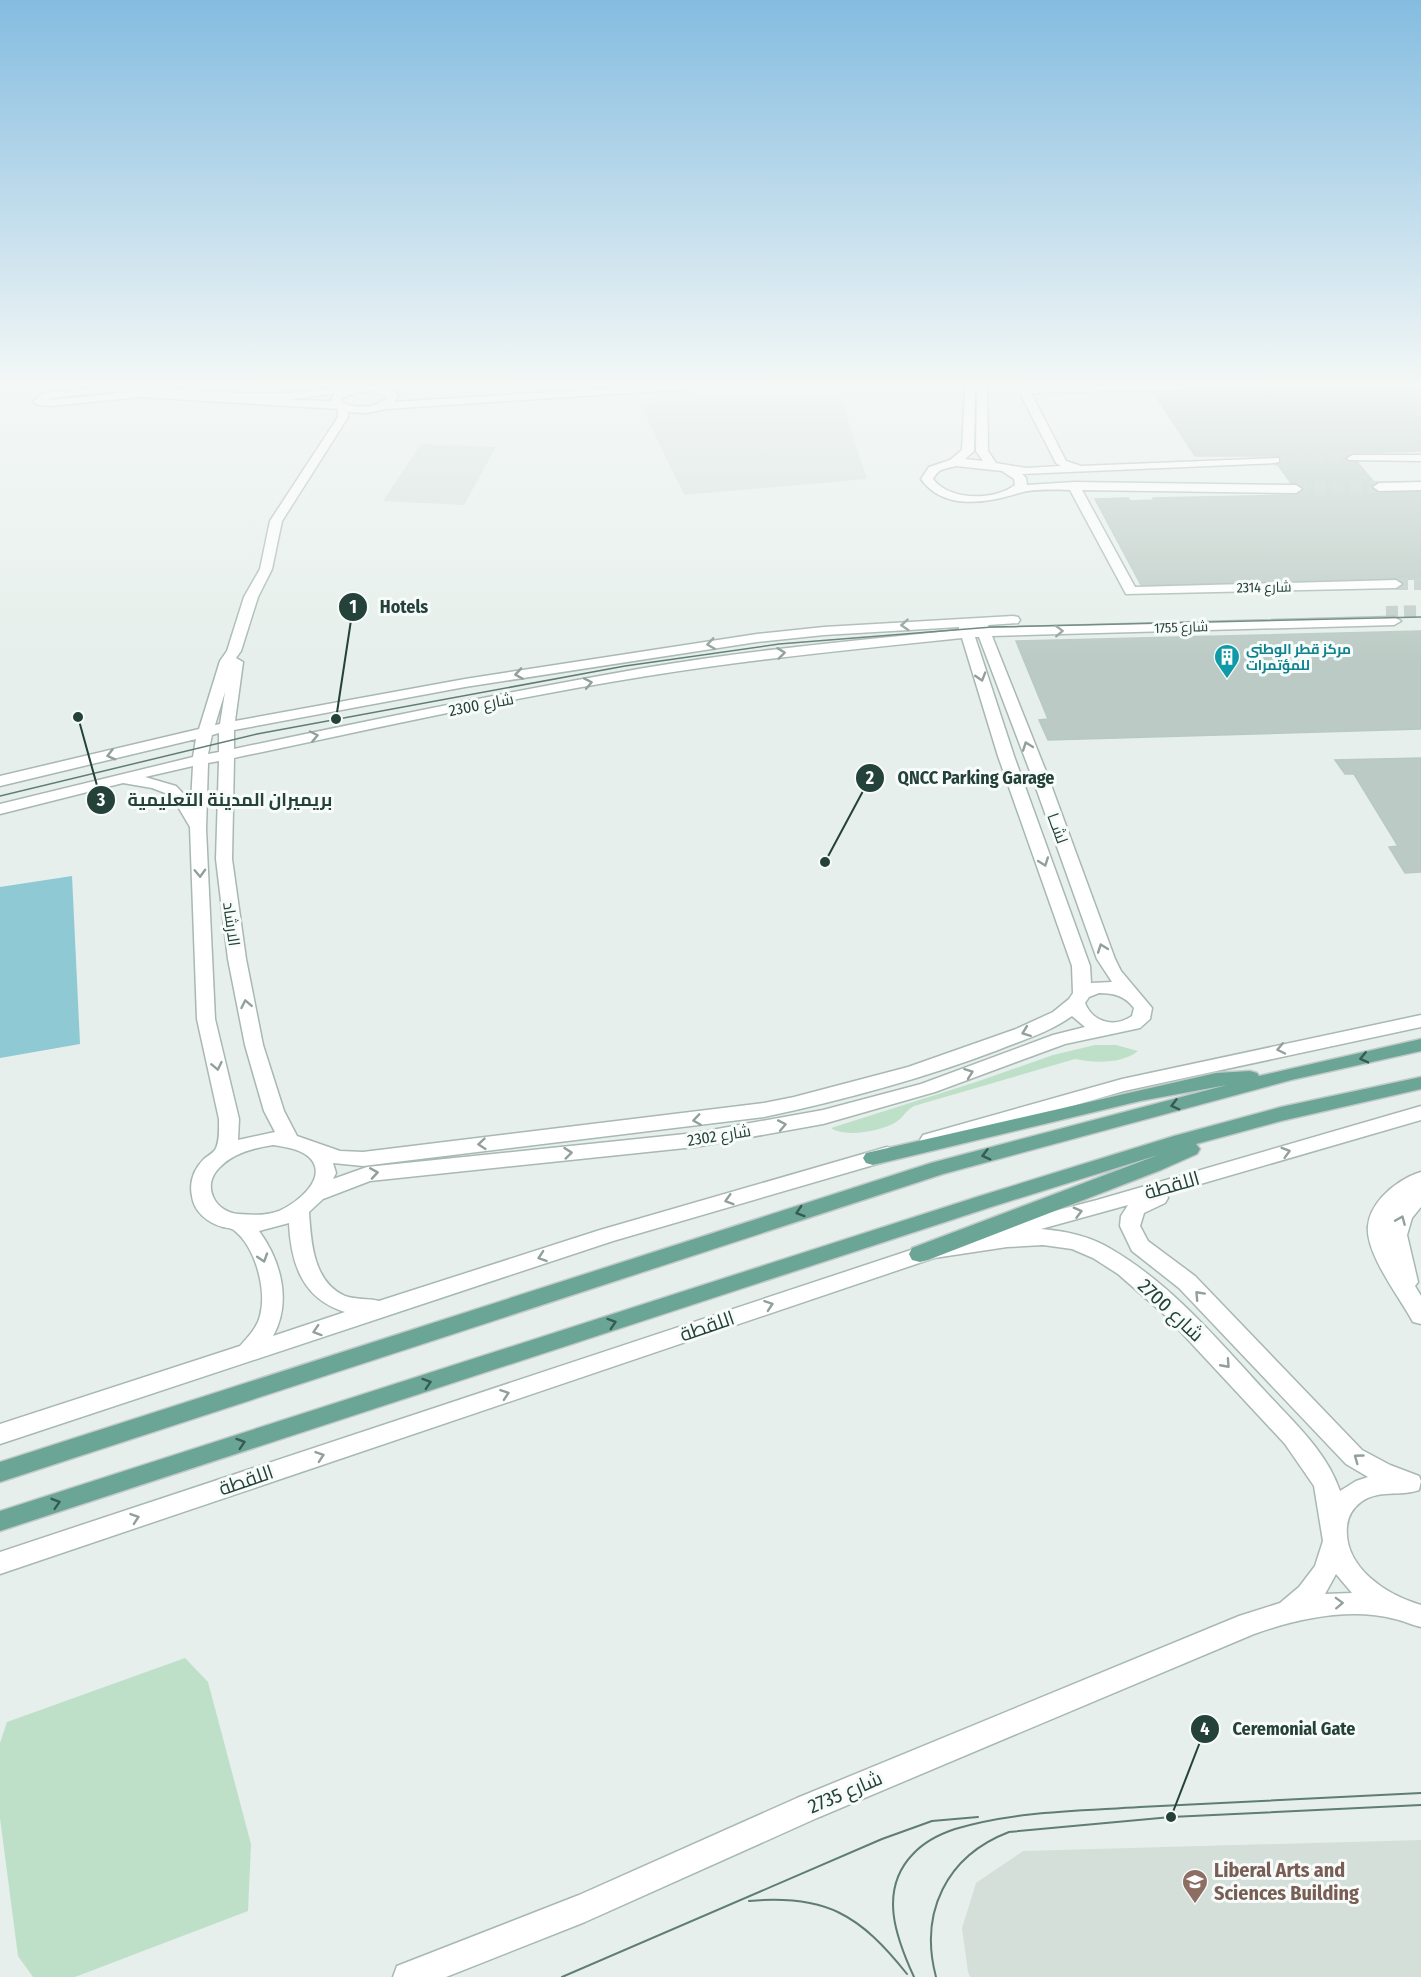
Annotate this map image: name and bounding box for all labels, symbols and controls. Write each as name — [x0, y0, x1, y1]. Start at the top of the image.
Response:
street label: شارع 2314 — [1236, 579, 1292, 596]
callout: Hotels — [338, 589, 441, 625]
text: 1 — [349, 596, 357, 618]
text: Hotels — [380, 596, 428, 618]
street label: شارع 1755 — [1154, 618, 1208, 637]
one-way arrow — [901, 619, 910, 632]
one-way arrow — [1055, 624, 1064, 637]
one-way arrow — [707, 638, 716, 650]
place label: مركز قطر الوطني للمؤتمرات — [1246, 641, 1351, 674]
building icon: مركز قطر الوطني للمؤتمرات — [1212, 642, 1242, 680]
one-way arrow — [776, 647, 785, 660]
one-way arrow — [514, 668, 523, 680]
one-way arrow — [974, 671, 986, 682]
one-way arrow — [583, 677, 593, 690]
street label: شارع 2300 — [447, 689, 516, 722]
one-way arrow — [309, 730, 319, 743]
one-way arrow — [1021, 741, 1034, 752]
one-way arrow — [106, 747, 116, 760]
callout: QNCC Parking Garage — [855, 760, 1066, 796]
text: 2 — [865, 767, 874, 789]
text: QNCC Parking Garage — [898, 767, 1054, 789]
callout: بريميران المدينة التعليمية — [86, 782, 345, 818]
text: 3 — [96, 789, 106, 811]
text: بريميران المدينة التعليمية — [128, 789, 332, 811]
street label: لشــا — [1043, 810, 1072, 846]
one-way arrow — [1036, 856, 1049, 867]
one-way arrow — [193, 868, 206, 877]
street label: الارشاد — [219, 901, 244, 947]
one-way arrow — [1097, 943, 1109, 954]
one-way arrow — [240, 999, 253, 1009]
one-way arrow — [1021, 1025, 1032, 1037]
one-way arrow — [1277, 1042, 1287, 1055]
one-way arrow — [1359, 1050, 1369, 1063]
one-way arrow — [210, 1061, 223, 1071]
one-way arrow — [963, 1068, 974, 1080]
one-way arrow — [1170, 1098, 1181, 1110]
one-way arrow — [692, 1113, 701, 1125]
one-way arrow — [776, 1119, 786, 1132]
street label: شارع 2302 — [686, 1121, 753, 1152]
one-way arrow — [477, 1137, 487, 1150]
one-way arrow — [563, 1147, 572, 1160]
one-way arrow — [981, 1147, 991, 1160]
one-way arrow — [1280, 1147, 1291, 1159]
street label: اللقطة — [1142, 1166, 1202, 1204]
one-way arrow — [368, 1167, 378, 1180]
one-way arrow — [724, 1193, 735, 1205]
one-way arrow — [795, 1205, 806, 1218]
one-way arrow — [1073, 1206, 1083, 1219]
one-way arrow — [1394, 1215, 1406, 1226]
one-way arrow — [537, 1250, 548, 1262]
one-way arrow — [256, 1252, 269, 1263]
street label: شارع 2700 — [1132, 1274, 1209, 1348]
one-way arrow — [1195, 1292, 1206, 1302]
one-way arrow — [763, 1299, 774, 1312]
street label: اللقطة — [676, 1305, 738, 1347]
one-way arrow — [606, 1317, 617, 1330]
one-way arrow — [312, 1324, 323, 1336]
one-way arrow — [1219, 1358, 1230, 1368]
one-way arrow — [421, 1378, 432, 1390]
one-way arrow — [499, 1388, 510, 1401]
one-way arrow — [235, 1438, 246, 1451]
one-way arrow — [314, 1450, 325, 1463]
one-way arrow — [1353, 1454, 1364, 1465]
street label: اللقطة — [215, 1459, 277, 1501]
one-way arrow — [50, 1498, 61, 1510]
one-way arrow — [129, 1512, 140, 1525]
one-way arrow — [1334, 1597, 1343, 1610]
callout: Ceremonial Gate — [1190, 1711, 1367, 1747]
text: 4 — [1200, 1718, 1210, 1740]
text: Ceremonial Gate — [1233, 1718, 1355, 1740]
street label: شارع 2735 — [804, 1766, 887, 1820]
place label: Liberal Arts and Sciences Building — [1214, 1858, 1359, 1905]
school or university icon: Liberal Arts and Sciences Building — [1180, 1867, 1210, 1905]

